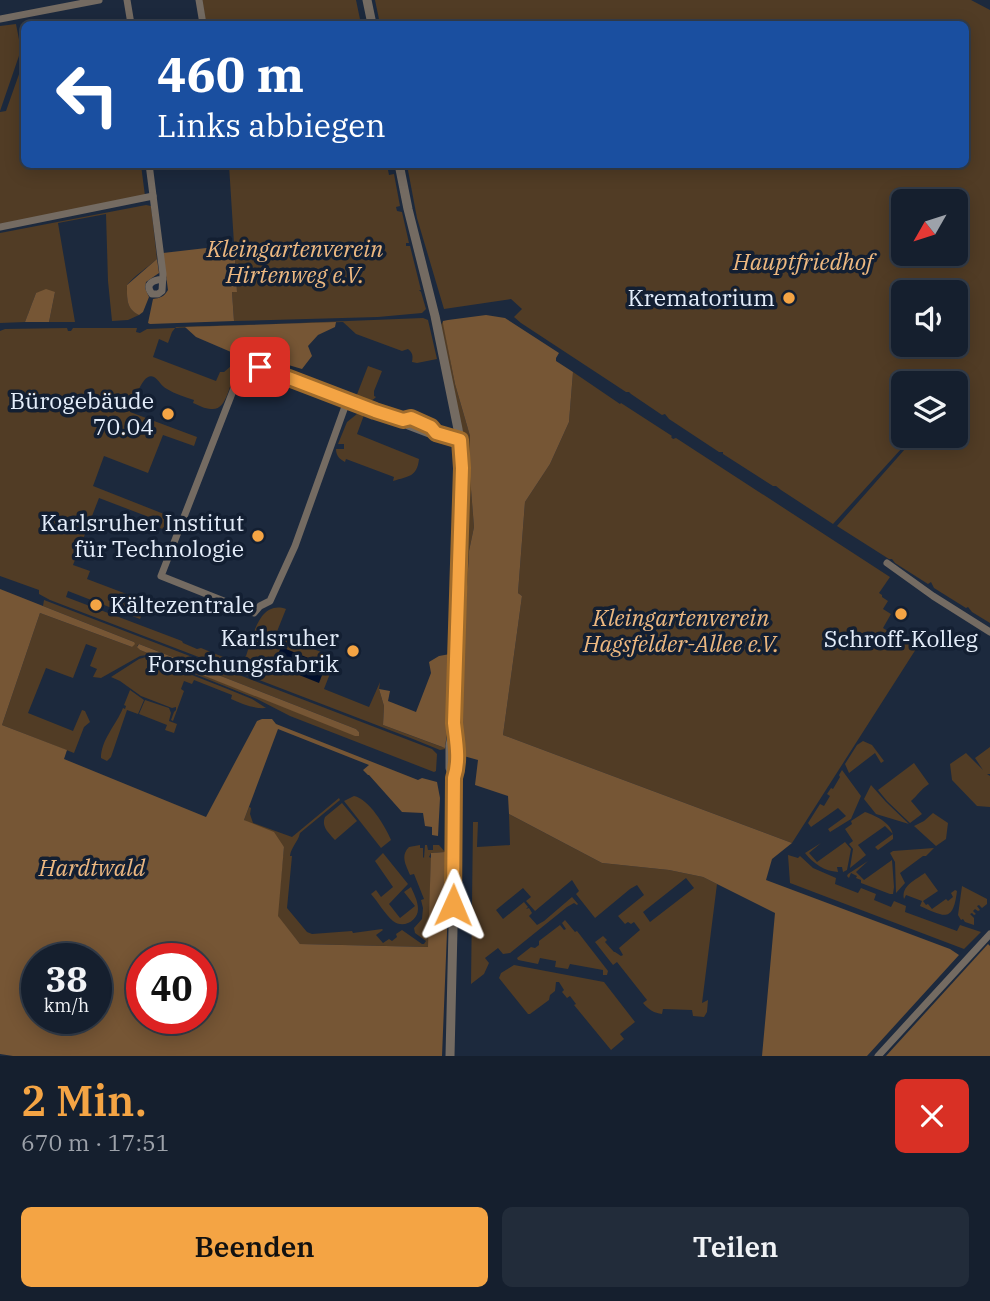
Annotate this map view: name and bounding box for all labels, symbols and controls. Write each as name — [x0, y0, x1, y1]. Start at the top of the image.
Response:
text: 460 m — [157, 42, 304, 105]
icon: left — [42, 49, 133, 140]
text: Links abbiegen — [157, 104, 386, 146]
north arrow — [891, 189, 968, 266]
map controls — [891, 189, 968, 448]
park label: Kleingartenverein Hirtenweg e.V. — [206, 233, 383, 289]
park label: Hauptfriedhof — [732, 246, 877, 276]
button: sound — [891, 280, 968, 357]
place label: Krematorium — [628, 282, 775, 312]
marker: Krematorium — [781, 290, 797, 306]
pin — [230, 337, 290, 397]
icon: arrive — [241, 348, 279, 386]
button: layers — [891, 371, 968, 448]
place label: Bürogebäude 70.04 — [10, 385, 154, 441]
marker: Bürogebäude 70.04 — [160, 406, 176, 422]
place label: Karlsruher Institut für Technologie — [41, 507, 244, 563]
marker: Karlsruher Institut für Technologie — [250, 528, 266, 544]
place label: Kältezentrale — [110, 589, 254, 619]
marker: Kältezentrale — [88, 597, 104, 613]
park label: Kleingartenverein Hagsfelder-Allee e.V. — [582, 602, 779, 658]
marker: Schroff-Kolleg — [893, 606, 909, 622]
place label: Karlsruher Forschungsfabrik — [148, 622, 340, 678]
place label: Schroff-Kolleg — [824, 623, 979, 653]
marker: Karlsruher Forschungsfabrik — [345, 643, 361, 659]
park label: Hardtwald — [38, 852, 146, 882]
position arrow — [416, 868, 490, 942]
speed limit sign: 40 — [126, 943, 217, 1034]
text: 38 — [45, 956, 88, 1002]
text: km/h — [44, 994, 89, 1017]
text: 2 Min. — [21, 1073, 147, 1128]
button: close — [895, 1079, 969, 1153]
text: 670 m · 17:51 — [21, 1127, 170, 1157]
button: Beenden — [21, 1207, 488, 1287]
button: Teilen — [502, 1207, 969, 1287]

